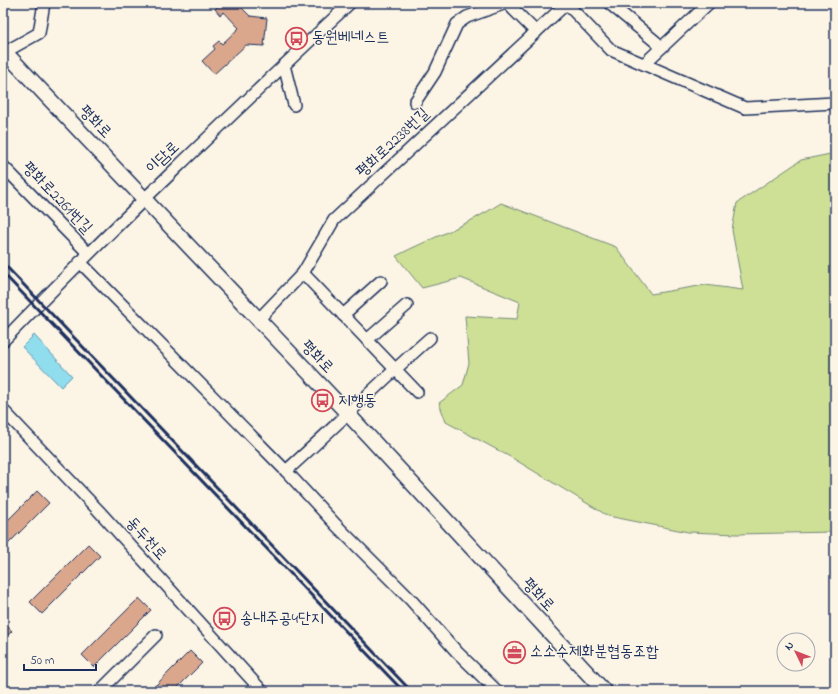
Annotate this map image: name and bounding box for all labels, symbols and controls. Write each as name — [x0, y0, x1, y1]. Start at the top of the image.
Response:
bus stop icon: 동원베네스트 — [284, 25, 310, 51]
place label: 동원베네스트 — [312, 26, 389, 50]
street label: 평화로 — [73, 100, 117, 144]
street label: 평화로2238번길 — [351, 102, 435, 183]
street label: 이담로 — [141, 136, 185, 180]
street label: 평화로2261번길 — [16, 156, 98, 240]
street label: 평화로 — [295, 335, 339, 379]
bus stop icon: 지행동 — [309, 388, 335, 414]
place label: 지행동 — [338, 389, 377, 413]
street label: 동두천로 — [120, 512, 172, 566]
street label: 평화로 — [516, 573, 560, 617]
bus stop icon: 송내주공4단지 — [211, 606, 237, 632]
place label: 송내주공4단지 — [240, 607, 324, 631]
north arrow — [776, 632, 816, 672]
text: N — [781, 638, 798, 654]
office icon: 소소수제화분협동조합 — [502, 639, 528, 665]
place label: 소소수제화분협동조합 — [530, 640, 659, 664]
scale bar — [24, 646, 96, 672]
text: 50 m — [30, 652, 54, 670]

